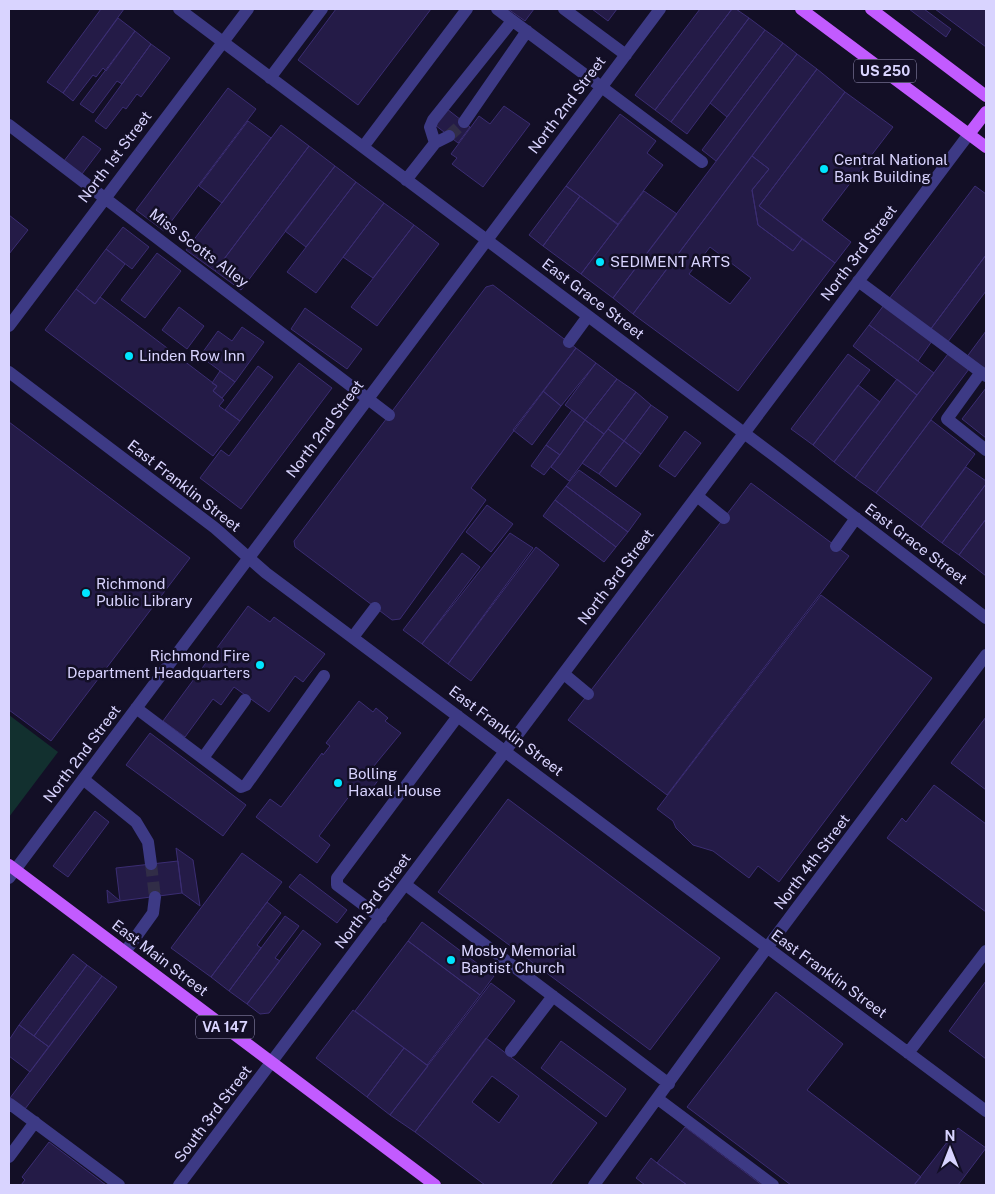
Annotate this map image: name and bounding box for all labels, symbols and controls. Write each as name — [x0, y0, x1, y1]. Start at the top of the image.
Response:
street label: North 2nd Street — [524, 53, 609, 157]
road number: US 250 — [854, 59, 916, 82]
street label: North 1st Street — [75, 107, 155, 206]
place label: Central National Bank Building — [834, 151, 948, 185]
marker: Central National Bank Building — [818, 163, 830, 175]
street label: North 3rd Street — [817, 202, 900, 304]
street label: Miss Scotts Alley — [146, 205, 252, 290]
place label: SEDIMENT ARTS — [610, 253, 730, 270]
street label: East Grace Street — [539, 255, 648, 343]
marker: SEDIMENT ARTS — [594, 256, 606, 268]
place label: Linden Row Inn — [139, 347, 245, 364]
marker: Linden Row Inn — [123, 350, 135, 362]
street label: North 2nd Street — [282, 377, 367, 481]
street label: East Franklin Street — [124, 436, 244, 535]
street label: East Grace Street — [862, 500, 971, 588]
street label: North 3rd Street — [574, 526, 657, 628]
place label: Richmond Public Library — [96, 575, 193, 609]
marker: Richmond Public Library — [80, 587, 92, 599]
place label: Richmond Fire Department Headquarters — [67, 647, 250, 681]
marker: Richmond Fire Department Headquarters — [254, 659, 266, 671]
street label: East Franklin Street — [446, 682, 567, 779]
street label: North 2nd Street — [39, 702, 124, 806]
place label: Bolling Haxall House — [348, 765, 441, 799]
marker: Bolling Haxall House — [332, 777, 344, 789]
street label: North 4th Street — [770, 811, 853, 913]
street label: North 3rd Street — [331, 850, 414, 952]
street label: East Main Street — [109, 916, 212, 999]
street label: East Franklin Street — [768, 926, 890, 1021]
place label: Mosby Memorial Baptist Church — [461, 942, 576, 976]
marker: Mosby Memorial Baptist Church — [445, 954, 457, 966]
road number: VA 147 — [196, 1016, 254, 1038]
street label: South 3rd Street — [171, 1062, 255, 1166]
north arrow — [925, 1124, 975, 1174]
text: N — [945, 1128, 955, 1144]

